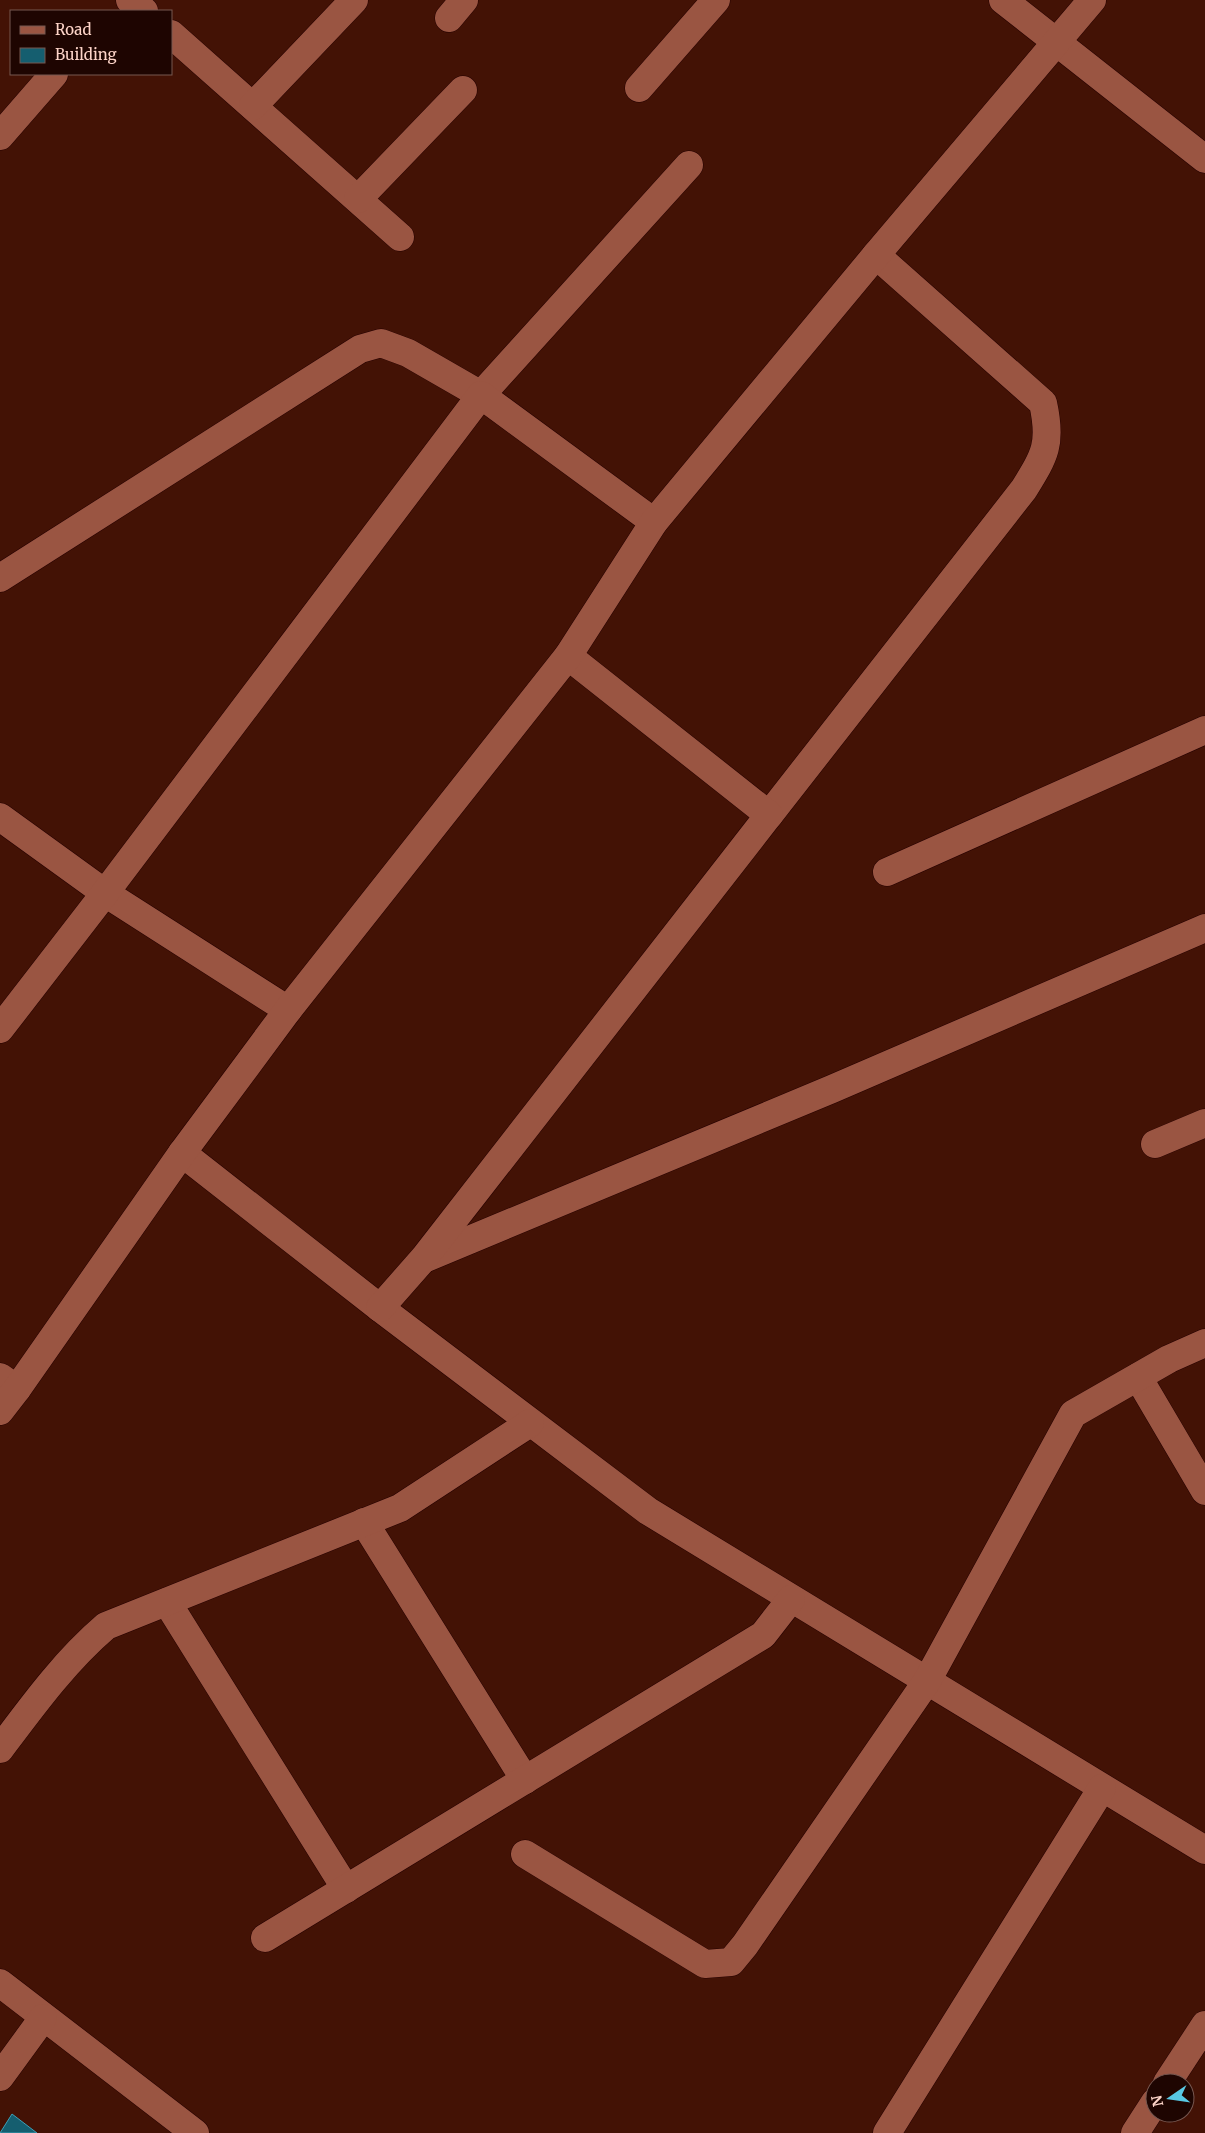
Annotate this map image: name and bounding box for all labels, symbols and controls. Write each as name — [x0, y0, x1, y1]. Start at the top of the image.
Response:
legend — [10, 10, 172, 75]
text: Road — [55, 20, 91, 39]
text: Building — [55, 45, 117, 64]
north arrow — [1145, 2073, 1195, 2123]
text: N — [1147, 2094, 1167, 2108]

